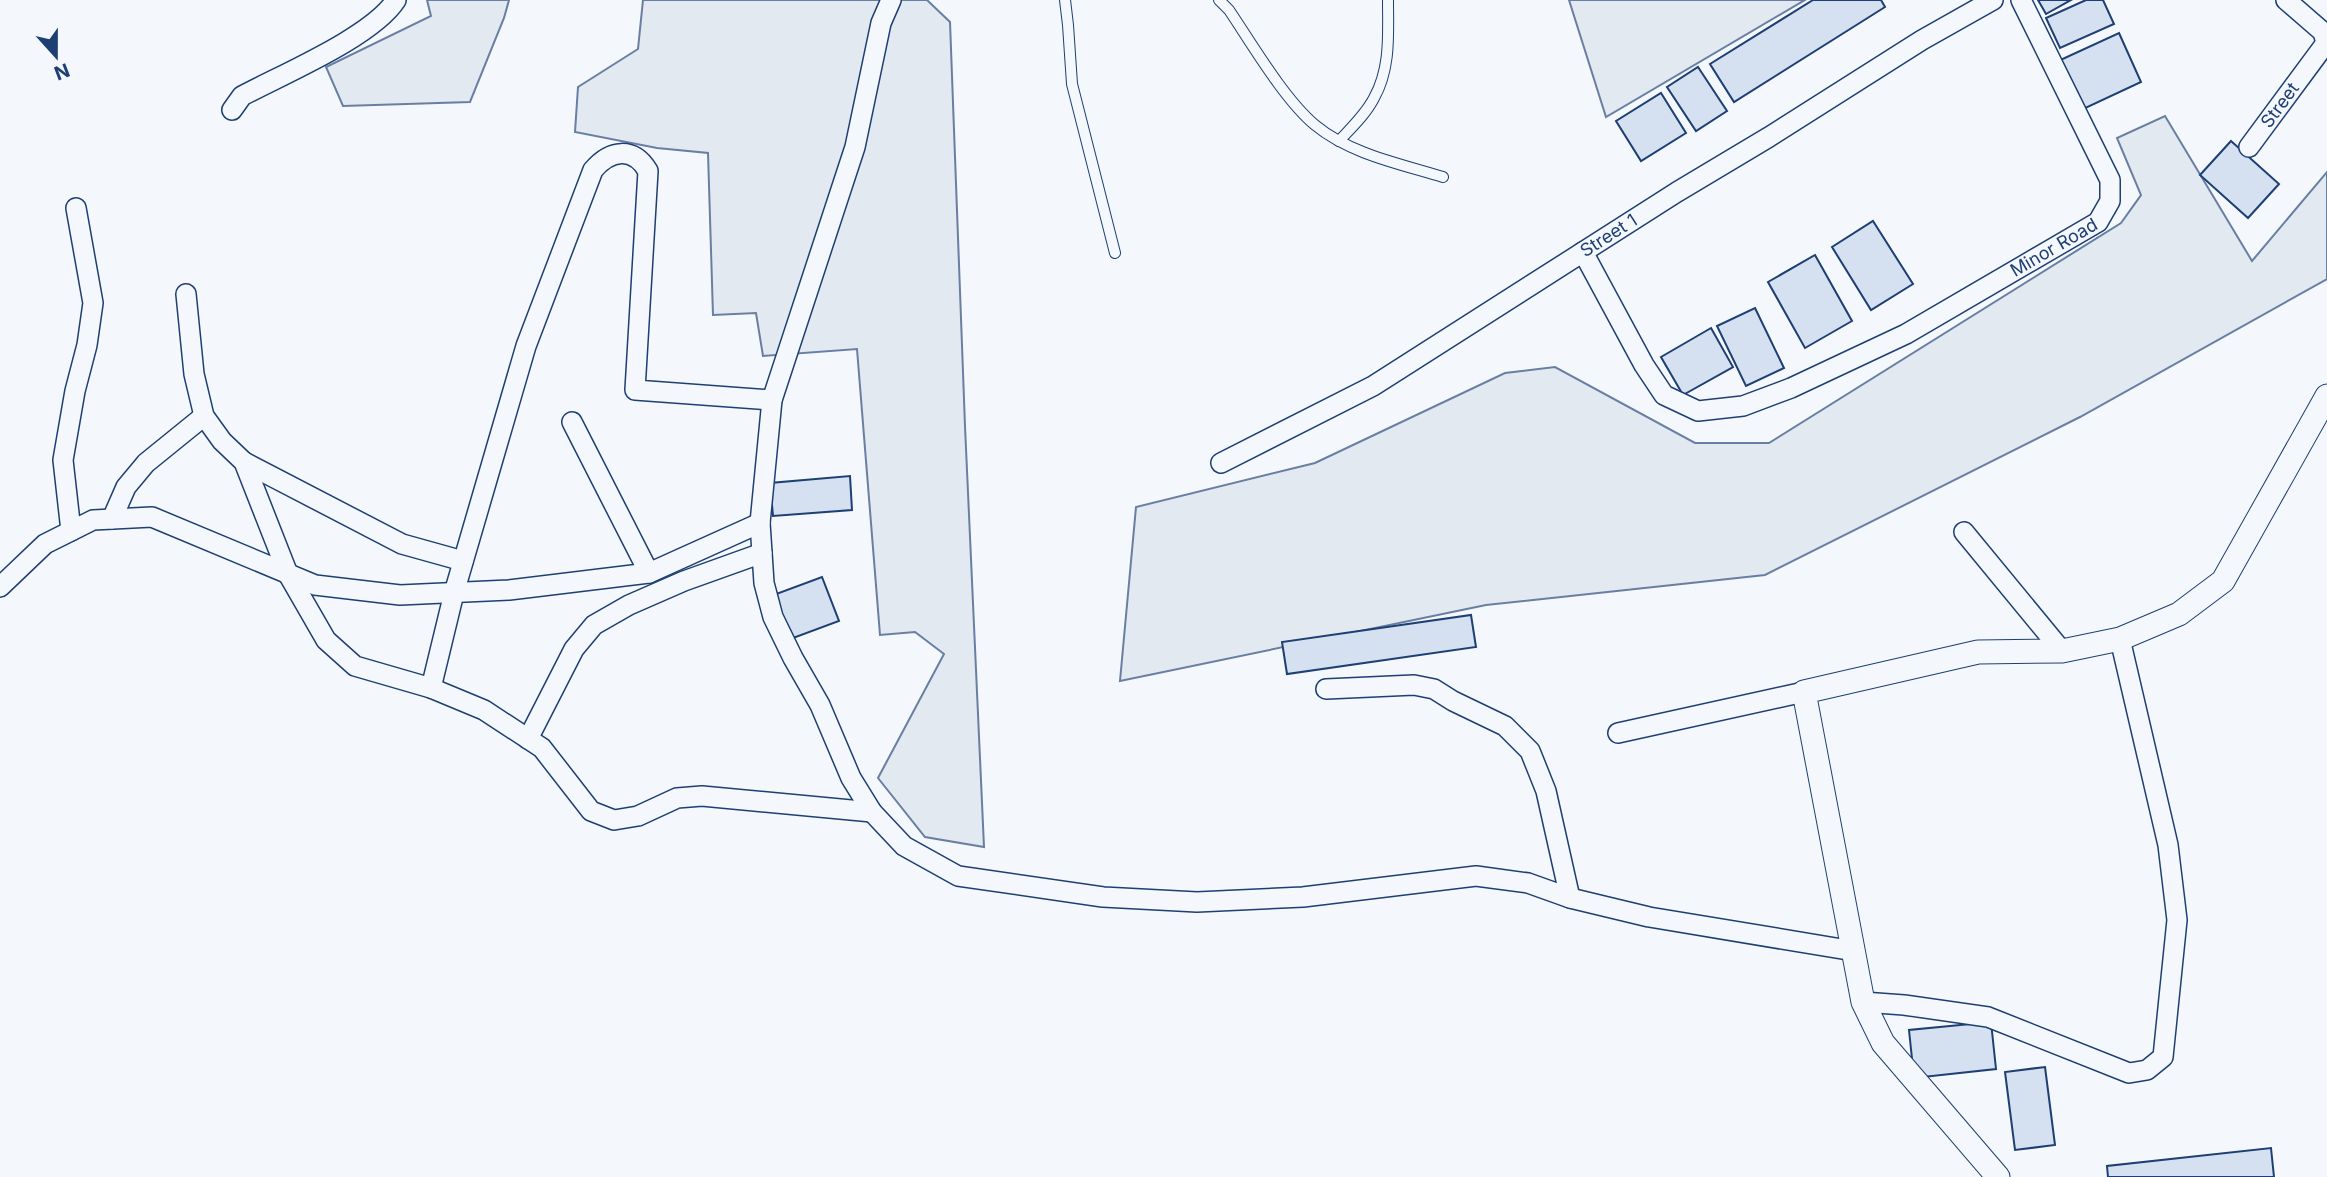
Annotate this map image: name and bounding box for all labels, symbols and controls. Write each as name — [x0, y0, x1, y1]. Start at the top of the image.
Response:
north arrow — [21, 21, 91, 91]
text: N — [51, 58, 73, 85]
street label: Street — [2256, 78, 2303, 132]
street label: Street 1 — [1576, 209, 1641, 261]
street label: Minor Road — [2006, 214, 2101, 281]

